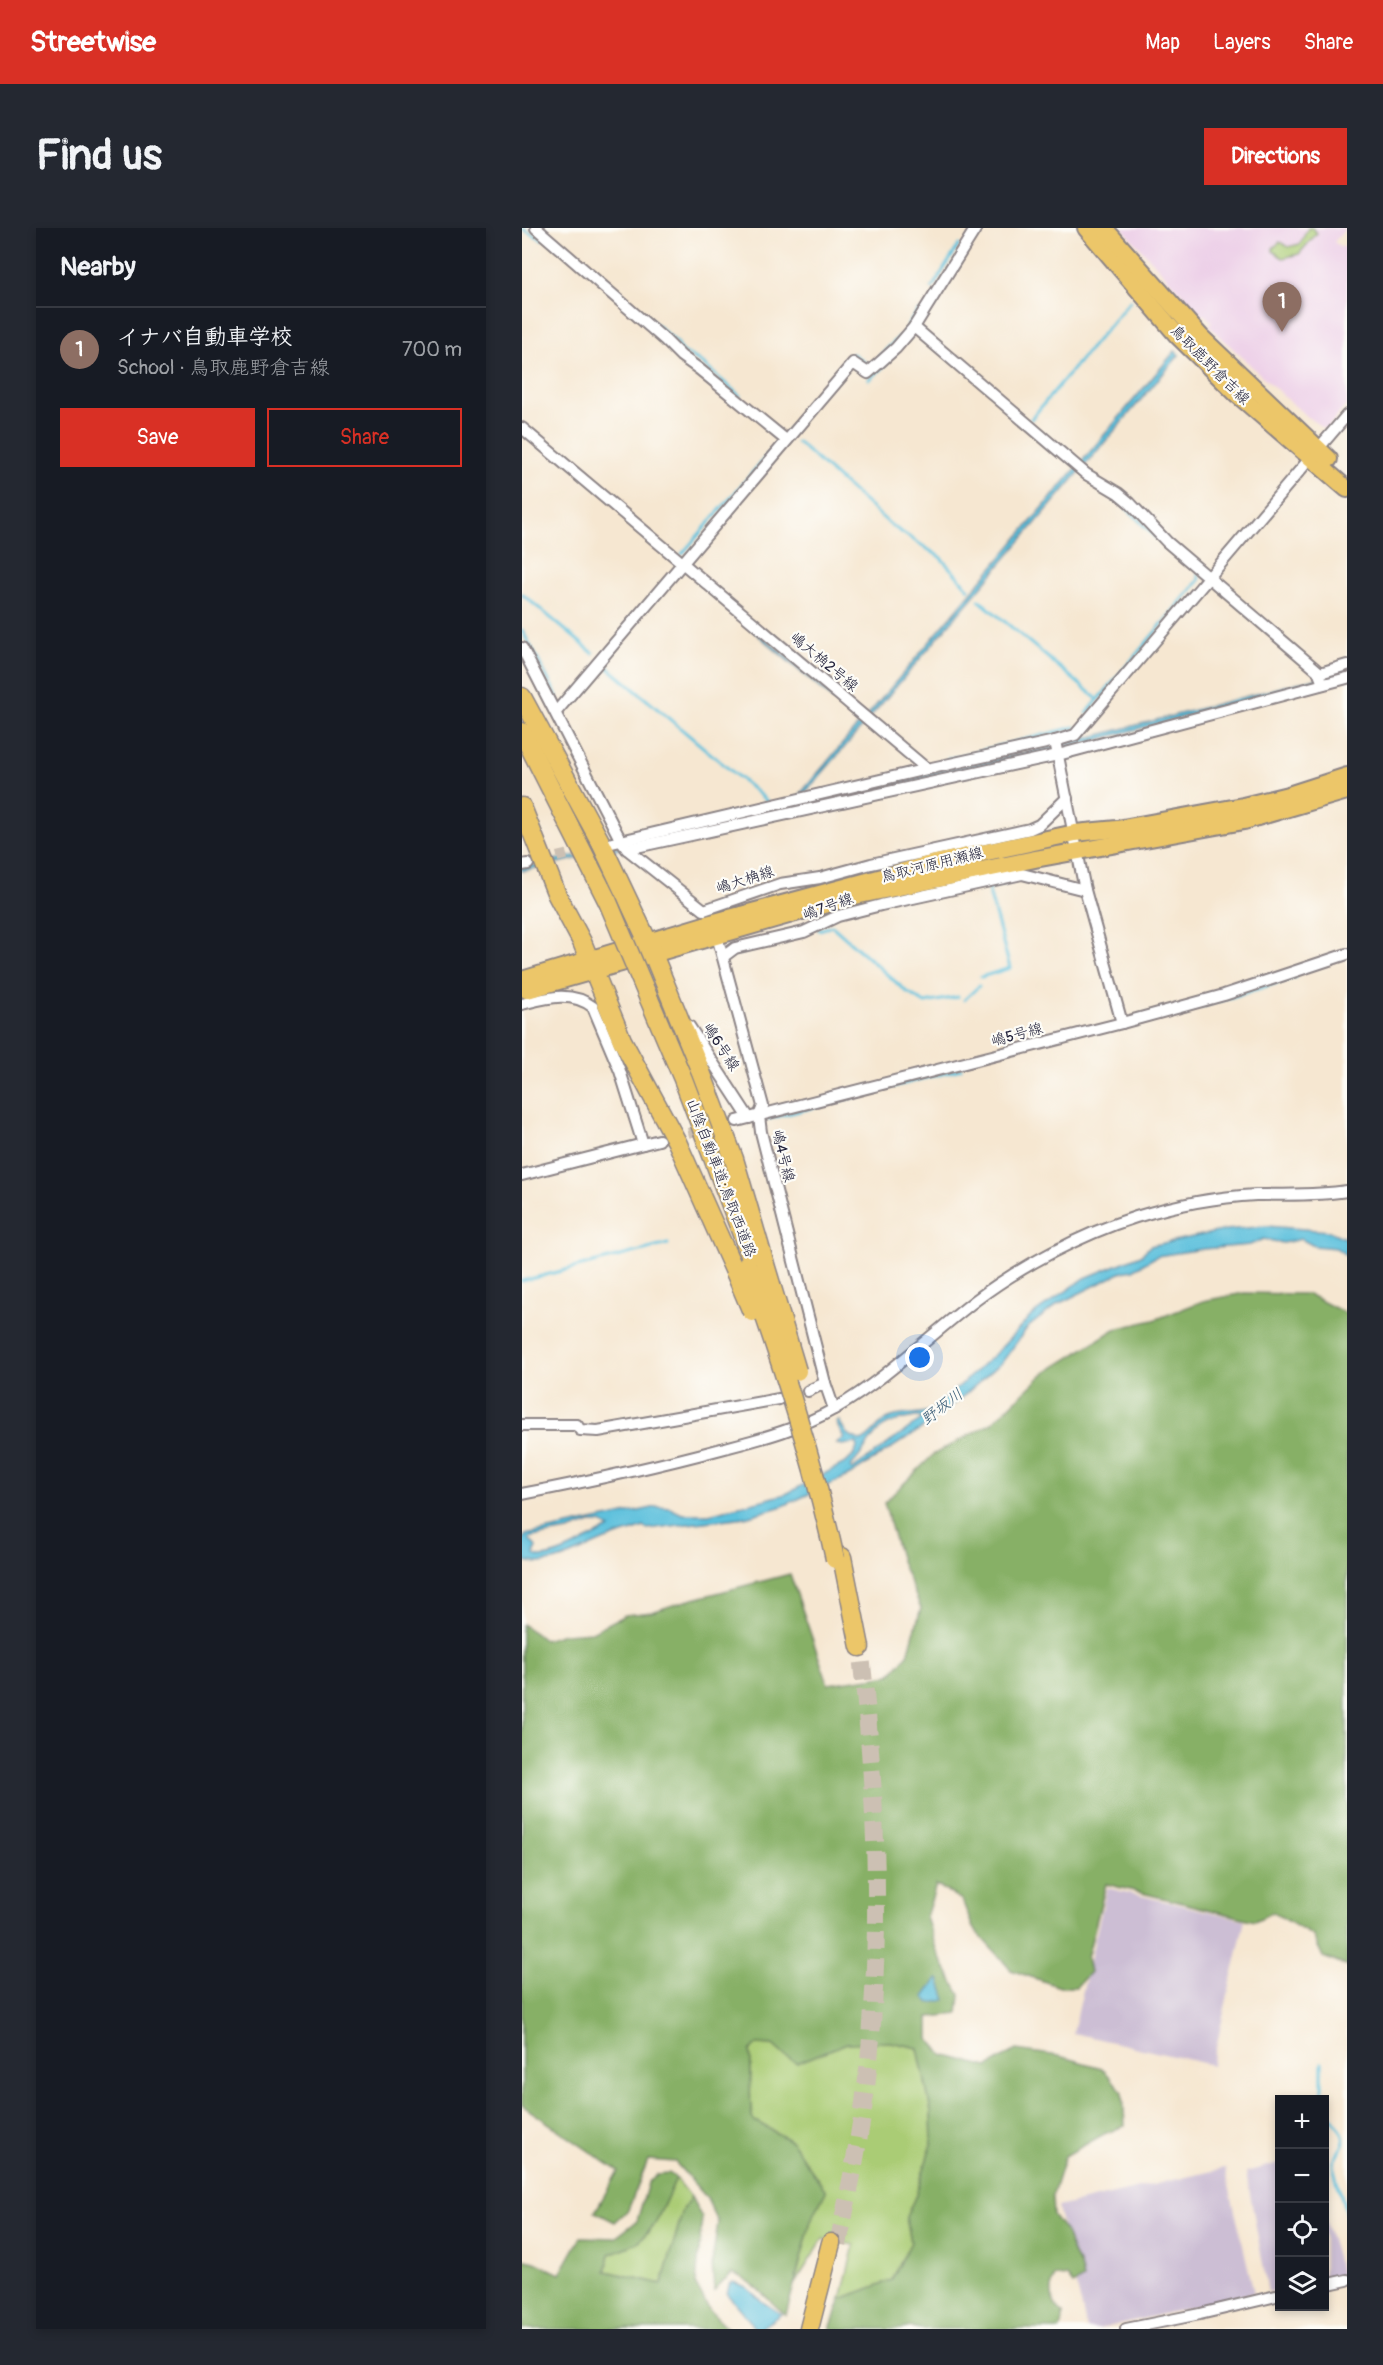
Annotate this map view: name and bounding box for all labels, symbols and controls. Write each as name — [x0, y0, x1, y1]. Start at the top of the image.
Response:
text: Streetwise — [30, 25, 156, 60]
text: Map — [1145, 29, 1180, 56]
text: Layers — [1213, 29, 1271, 56]
text: Share — [1304, 29, 1353, 56]
button: Directions — [1204, 128, 1347, 185]
text: Find us — [36, 130, 162, 182]
text: Nearby — [60, 251, 136, 283]
pin: 1 — [1262, 282, 1302, 332]
street label: 鳥取鹿野倉吉線 — [1166, 321, 1254, 409]
text: イナバ自動車学校 — [117, 323, 293, 351]
text: 1 — [76, 337, 83, 362]
text: 700 m — [402, 337, 462, 362]
text: School · 鳥取鹿野倉吉線 — [117, 355, 330, 380]
button: Save — [60, 408, 255, 467]
button: Share — [267, 408, 462, 467]
street label: 嶋大桷2号線 — [786, 628, 862, 696]
street label: 鳥取河原用瀬線 — [879, 843, 985, 887]
street label: 嶋大桷線 — [714, 862, 776, 898]
street label: 嶋7号線 — [800, 889, 856, 925]
street label: 嶋6号線 — [698, 1019, 744, 1075]
street label: 嶋5号線 — [989, 1019, 1045, 1051]
street label: 山陰自動車道;鳥取西道路 — [682, 1096, 760, 1260]
street label: 嶋4号線 — [767, 1128, 799, 1184]
your location — [905, 1343, 934, 1372]
water label: 野坂川 — [917, 1384, 967, 1430]
map controls — [1275, 2095, 1329, 2311]
button: + — [1275, 2095, 1329, 2149]
button: − — [1275, 2149, 1329, 2203]
button: locate — [1275, 2203, 1329, 2257]
button: layers — [1275, 2257, 1329, 2311]

